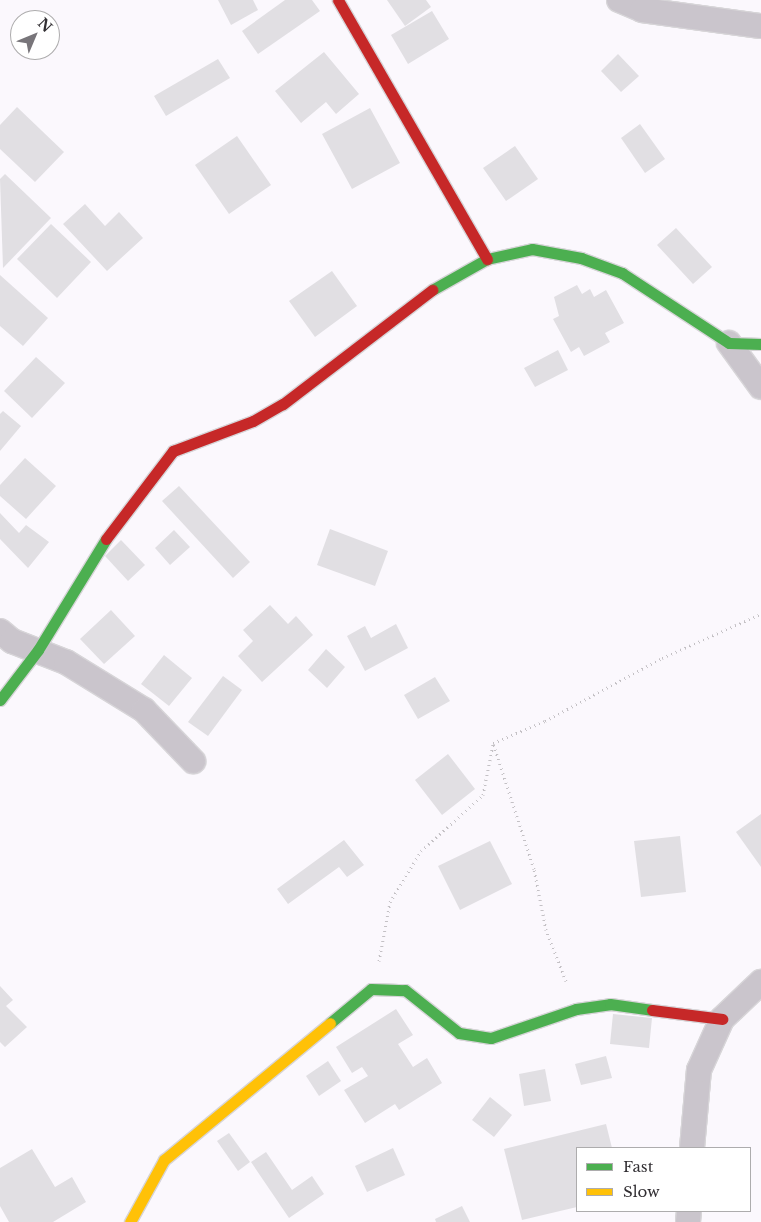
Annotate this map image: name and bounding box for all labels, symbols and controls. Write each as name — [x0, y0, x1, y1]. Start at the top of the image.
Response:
north arrow — [10, 10, 60, 60]
text: N — [34, 14, 56, 36]
legend — [576, 1147, 751, 1212]
text: Fast — [623, 1157, 653, 1176]
text: Slow — [623, 1182, 660, 1201]

